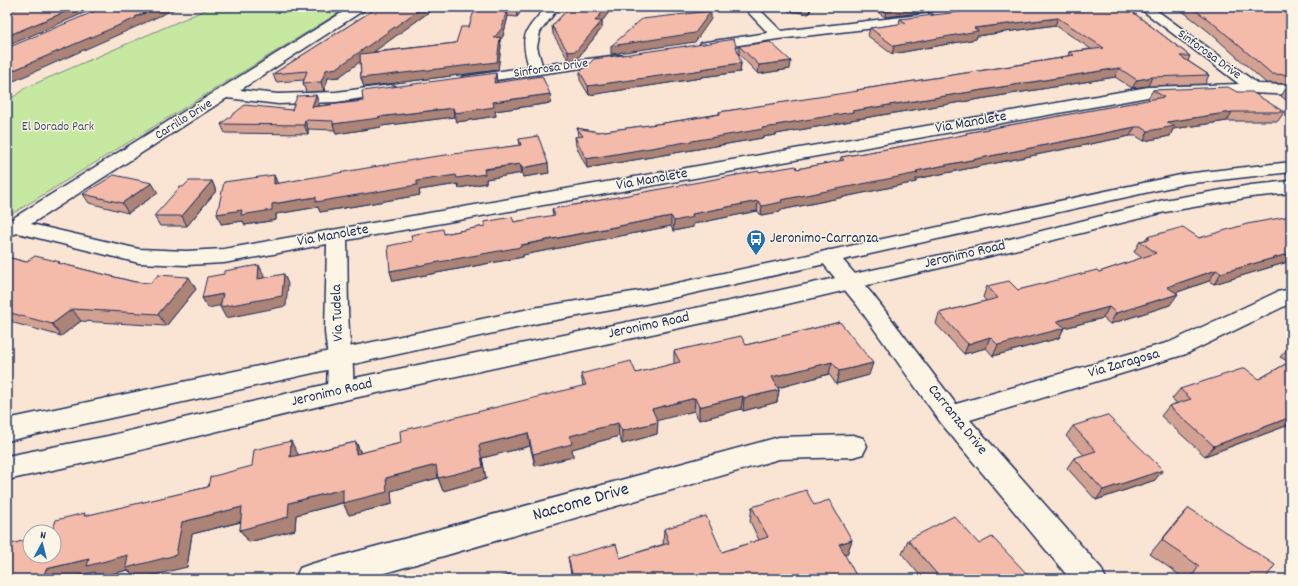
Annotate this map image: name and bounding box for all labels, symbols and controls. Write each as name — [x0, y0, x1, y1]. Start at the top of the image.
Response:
street label: Sinforosa Drive — [1173, 25, 1245, 85]
street label: Sinforosa Drive — [513, 54, 590, 84]
street label: Carrillo Drive — [152, 95, 217, 145]
street label: Via Manolete — [934, 106, 1009, 140]
park label: El Dorado Park — [22, 118, 94, 137]
street label: Via Manolete — [615, 163, 690, 197]
street label: Via Manolete — [296, 219, 371, 253]
bus stop icon: Jeronimo-Carranza — [745, 228, 767, 256]
place label: Jeronimo-Carranza — [770, 228, 879, 250]
street label: Jeronimo Road — [922, 235, 1008, 275]
street label: Via Tudela — [326, 283, 350, 342]
street label: Jeronimo Road — [606, 307, 692, 345]
street label: Via Zaragosa — [1086, 343, 1163, 385]
street label: Jeronimo Road — [289, 373, 375, 413]
street label: Carranza Drive — [922, 380, 992, 460]
street label: Naccome Drive — [530, 477, 632, 529]
north arrow — [22, 524, 62, 564]
text: N — [39, 528, 47, 544]

